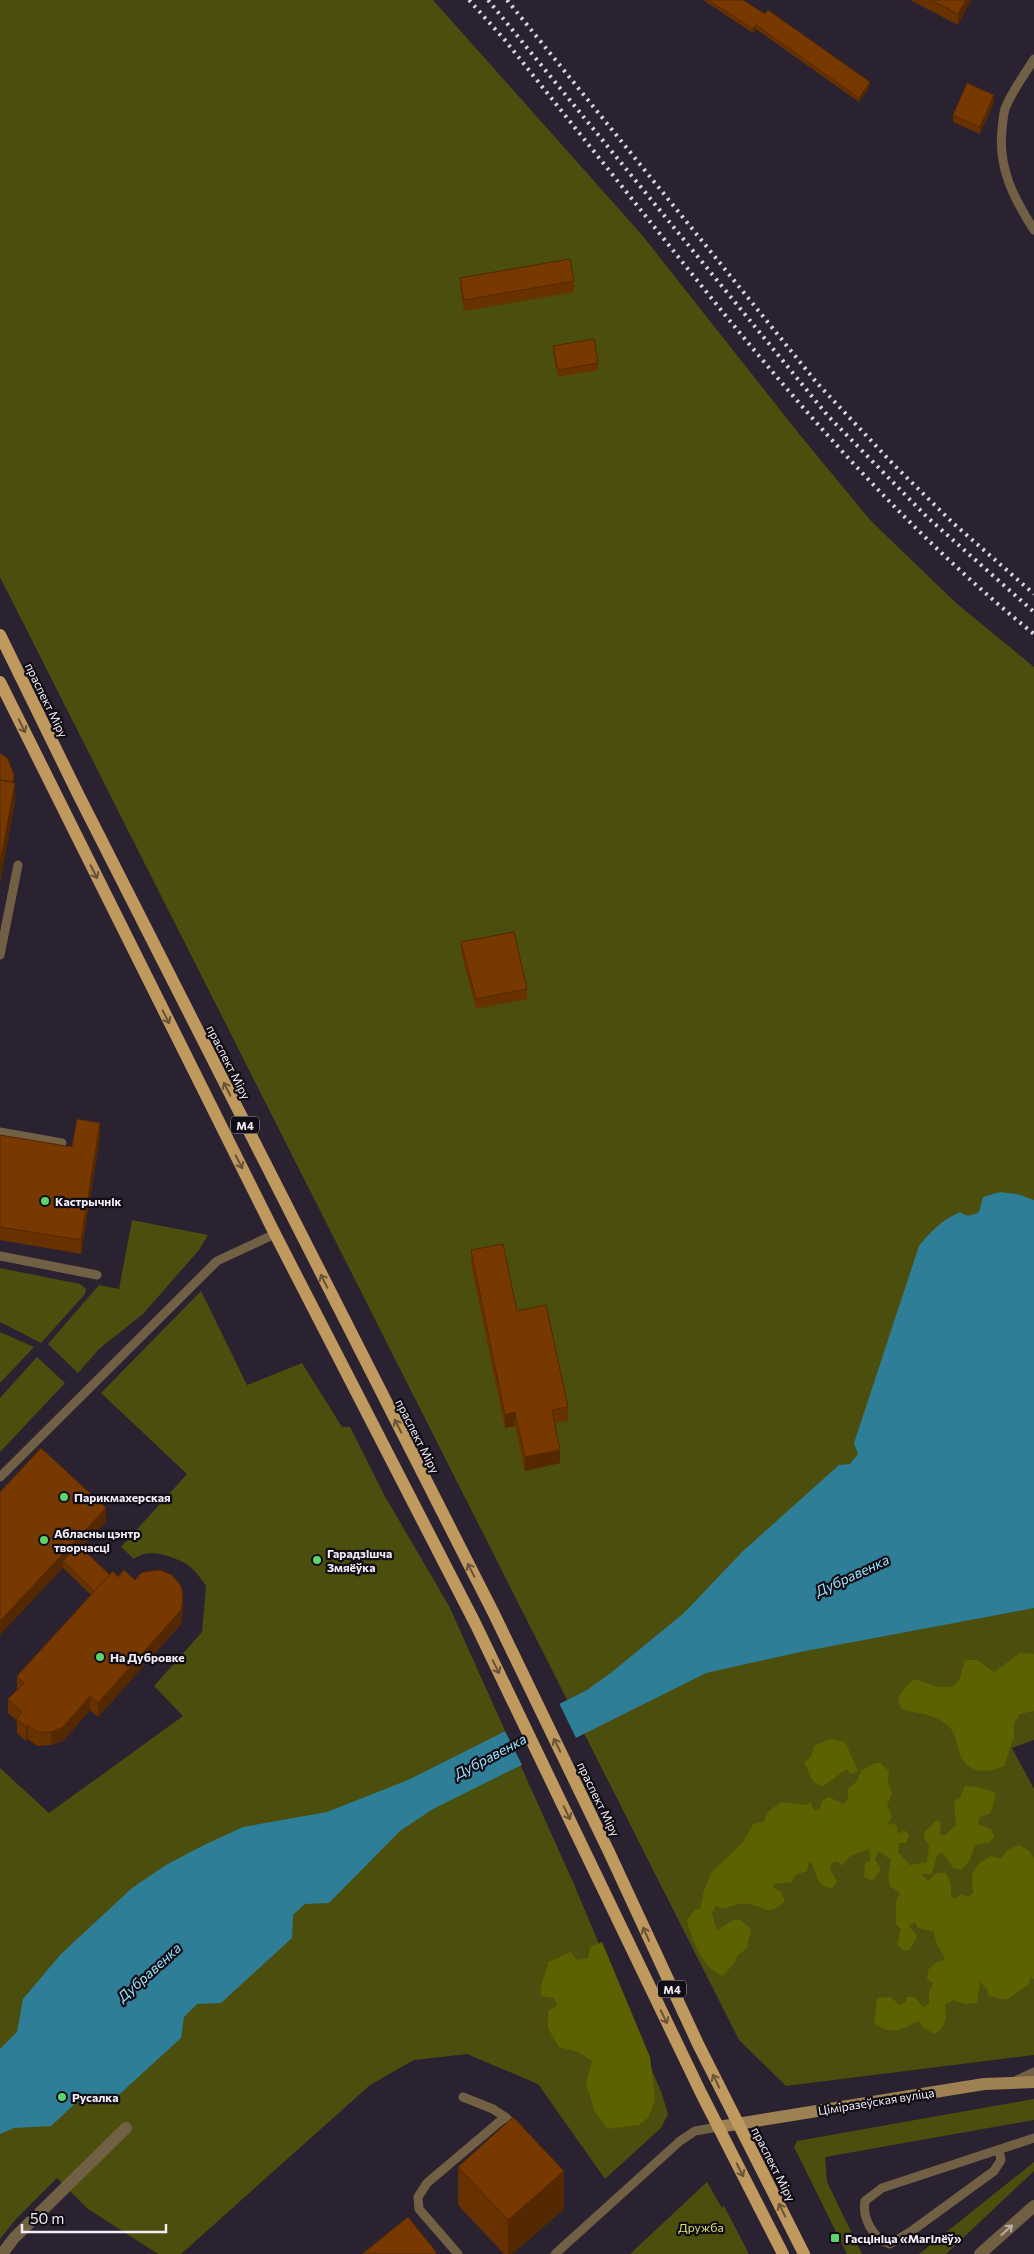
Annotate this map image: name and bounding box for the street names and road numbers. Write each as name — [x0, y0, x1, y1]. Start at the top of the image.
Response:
street label: праспект Міру — [23, 660, 71, 740]
street label: праспект Міру — [204, 1023, 254, 1101]
road number: М4 — [231, 1116, 259, 1134]
street label: праспект Міру — [393, 1397, 443, 1475]
street label: праспект Міру — [575, 1759, 623, 1839]
road number: М4 — [658, 1980, 686, 1998]
street label: Ціміразеўская вуліца — [817, 2085, 935, 2117]
street label: праспект Міру — [749, 2125, 799, 2203]

